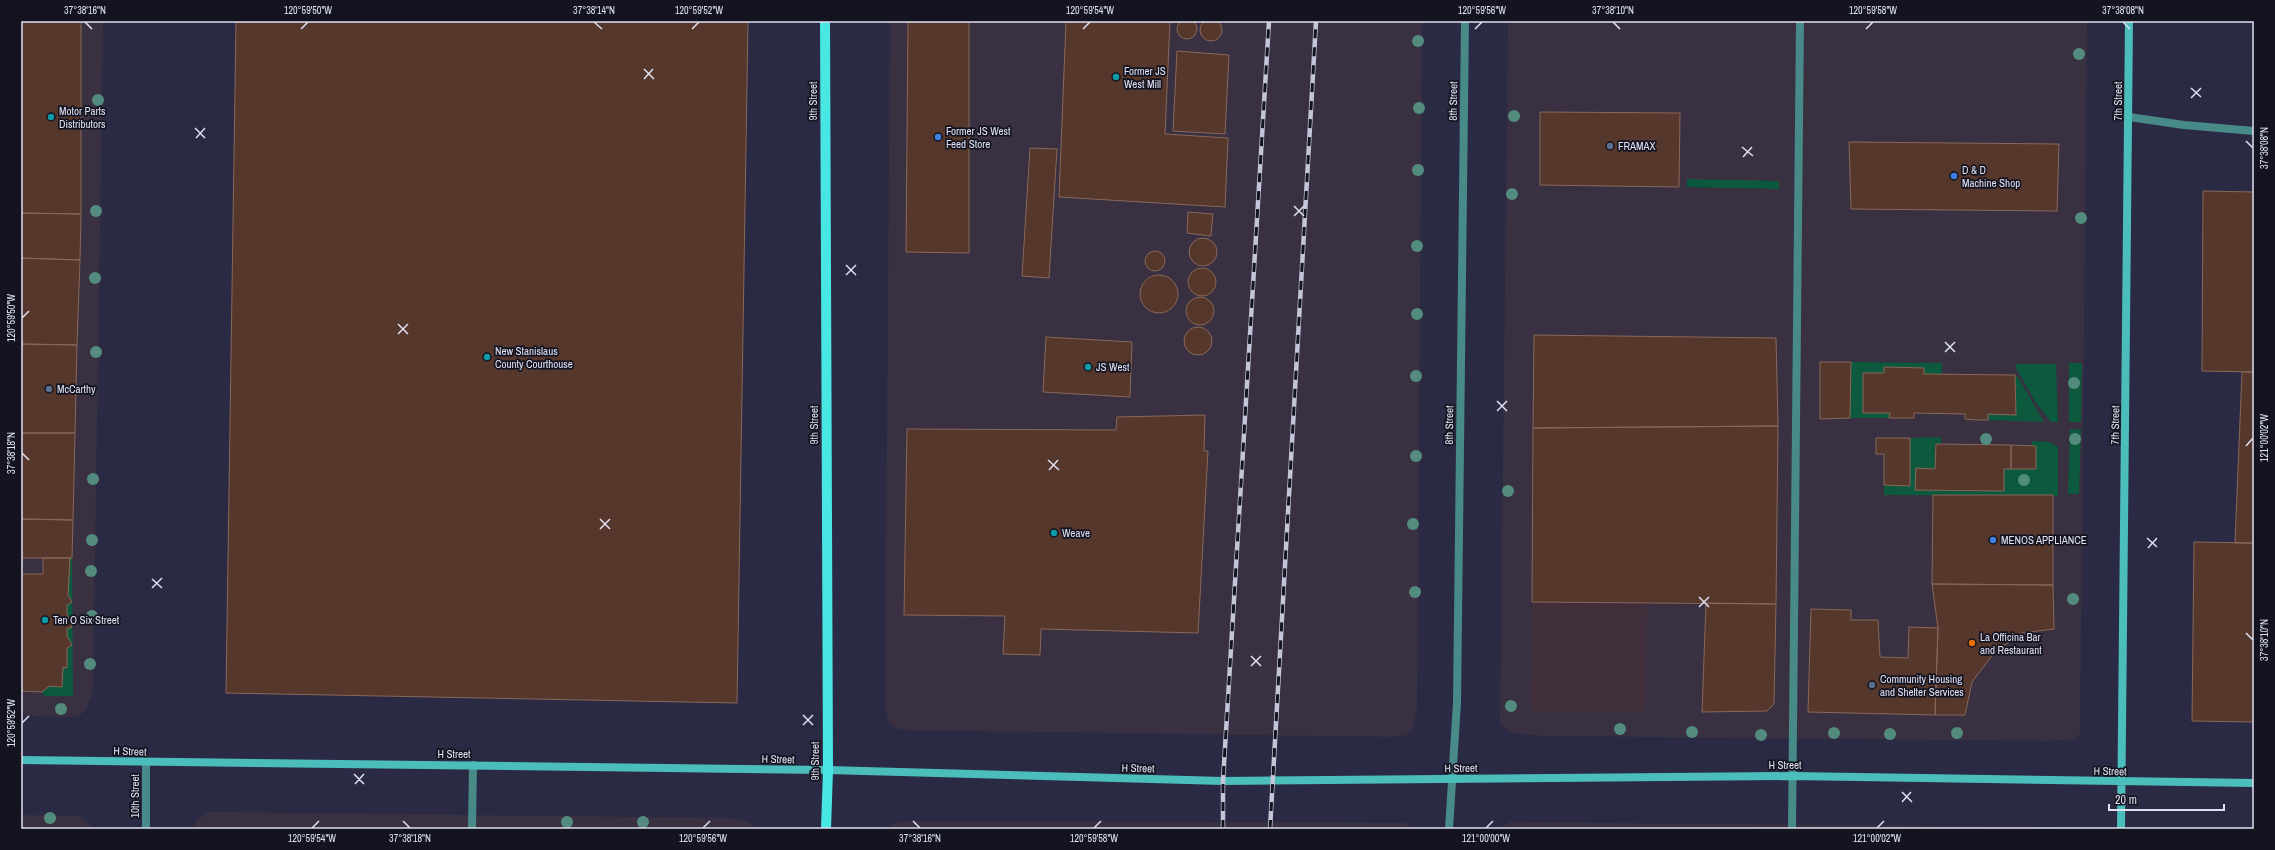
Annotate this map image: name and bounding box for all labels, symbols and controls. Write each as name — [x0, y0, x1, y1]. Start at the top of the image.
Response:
text: 37°38'16"N — [64, 4, 106, 17]
text: 120°59'50"W — [284, 4, 332, 17]
text: 37°38'14"N — [573, 4, 615, 17]
text: 120°59'52"W — [675, 4, 723, 17]
text: 120°59'54"W — [1066, 4, 1114, 17]
text: 120°59'56"W — [1458, 4, 1506, 17]
text: 37°38'10"N — [1592, 4, 1634, 17]
text: 120°59'58"W — [1849, 4, 1897, 17]
text: 37°38'08"N — [2102, 4, 2144, 17]
place label: Former JS West Mill — [1124, 64, 1166, 91]
marker: Former JS West Mill — [1111, 72, 1121, 82]
street label: 9th Street — [806, 81, 820, 121]
street label: 8th Street — [1446, 81, 1460, 121]
street label: 7th Street — [2111, 81, 2125, 121]
place label: Motor Parts Distributors — [59, 104, 106, 131]
marker: Motor Parts Distributors — [46, 112, 56, 122]
place label: Former JS West Feed Store — [946, 124, 1011, 151]
text: 37°38'08"N — [2258, 127, 2271, 169]
marker: Former JS West Feed Store — [933, 132, 943, 142]
place label: FRAMAX — [1618, 139, 1656, 153]
marker: FRAMAX — [1605, 141, 1615, 151]
place label: D & D Machine Shop — [1962, 163, 2020, 190]
marker: D & D Machine Shop — [1949, 171, 1959, 181]
text: 120°59'50"W — [5, 294, 18, 342]
place label: New Stanislaus County Courthouse — [495, 344, 573, 371]
marker: New Stanislaus County Courthouse — [482, 352, 492, 362]
place label: JS West — [1096, 360, 1130, 374]
marker: JS West — [1083, 362, 1093, 372]
place label: McCarthy — [57, 382, 96, 396]
marker: McCarthy — [44, 384, 54, 394]
street label: 9th Street — [807, 405, 821, 445]
street label: 8th Street — [1442, 405, 1456, 445]
street label: 7th Street — [2108, 405, 2122, 445]
text: 121°00'02"W — [2258, 414, 2271, 462]
text: 37°38'18"N — [5, 432, 18, 474]
place label: Weave — [1062, 526, 1090, 540]
marker: Weave — [1049, 528, 1059, 538]
place label: MENOS APPLIANCE — [2001, 533, 2087, 547]
marker: MENOS APPLIANCE — [1988, 535, 1998, 545]
place label: Ten O Six Street — [53, 613, 120, 627]
marker: Ten O Six Street — [40, 615, 50, 625]
text: 37°38'10"N — [2258, 619, 2271, 661]
place label: La Officina Bar and Restaurant — [1980, 630, 2042, 657]
marker: La Officina Bar and Restaurant — [1967, 638, 1977, 648]
place label: Community Housing and Shelter Services — [1880, 672, 1964, 699]
marker: Community Housing and Shelter Services — [1867, 680, 1877, 690]
text: 120°59'52"W — [5, 699, 18, 747]
street label: 9th Street — [808, 741, 822, 781]
street label: H Street — [113, 743, 147, 759]
street label: H Street — [437, 747, 471, 761]
street label: H Street — [761, 752, 795, 766]
street label: H Street — [1768, 758, 1802, 772]
street label: H Street — [1121, 761, 1155, 775]
street label: H Street — [1444, 761, 1478, 775]
street label: H Street — [2093, 764, 2127, 778]
street label: 10th Street — [128, 773, 142, 818]
scale bar — [2109, 786, 2224, 812]
text: 20 m — [2115, 792, 2137, 808]
text: 120°59'54"W — [288, 832, 336, 845]
text: 37°38'18"N — [389, 832, 431, 845]
text: 120°59'56"W — [679, 832, 727, 845]
text: 37°38'16"N — [899, 832, 941, 845]
text: 120°59'58"W — [1070, 832, 1118, 845]
text: 121°00'00"W — [1462, 832, 1510, 845]
text: 121°00'02"W — [1853, 832, 1901, 845]

